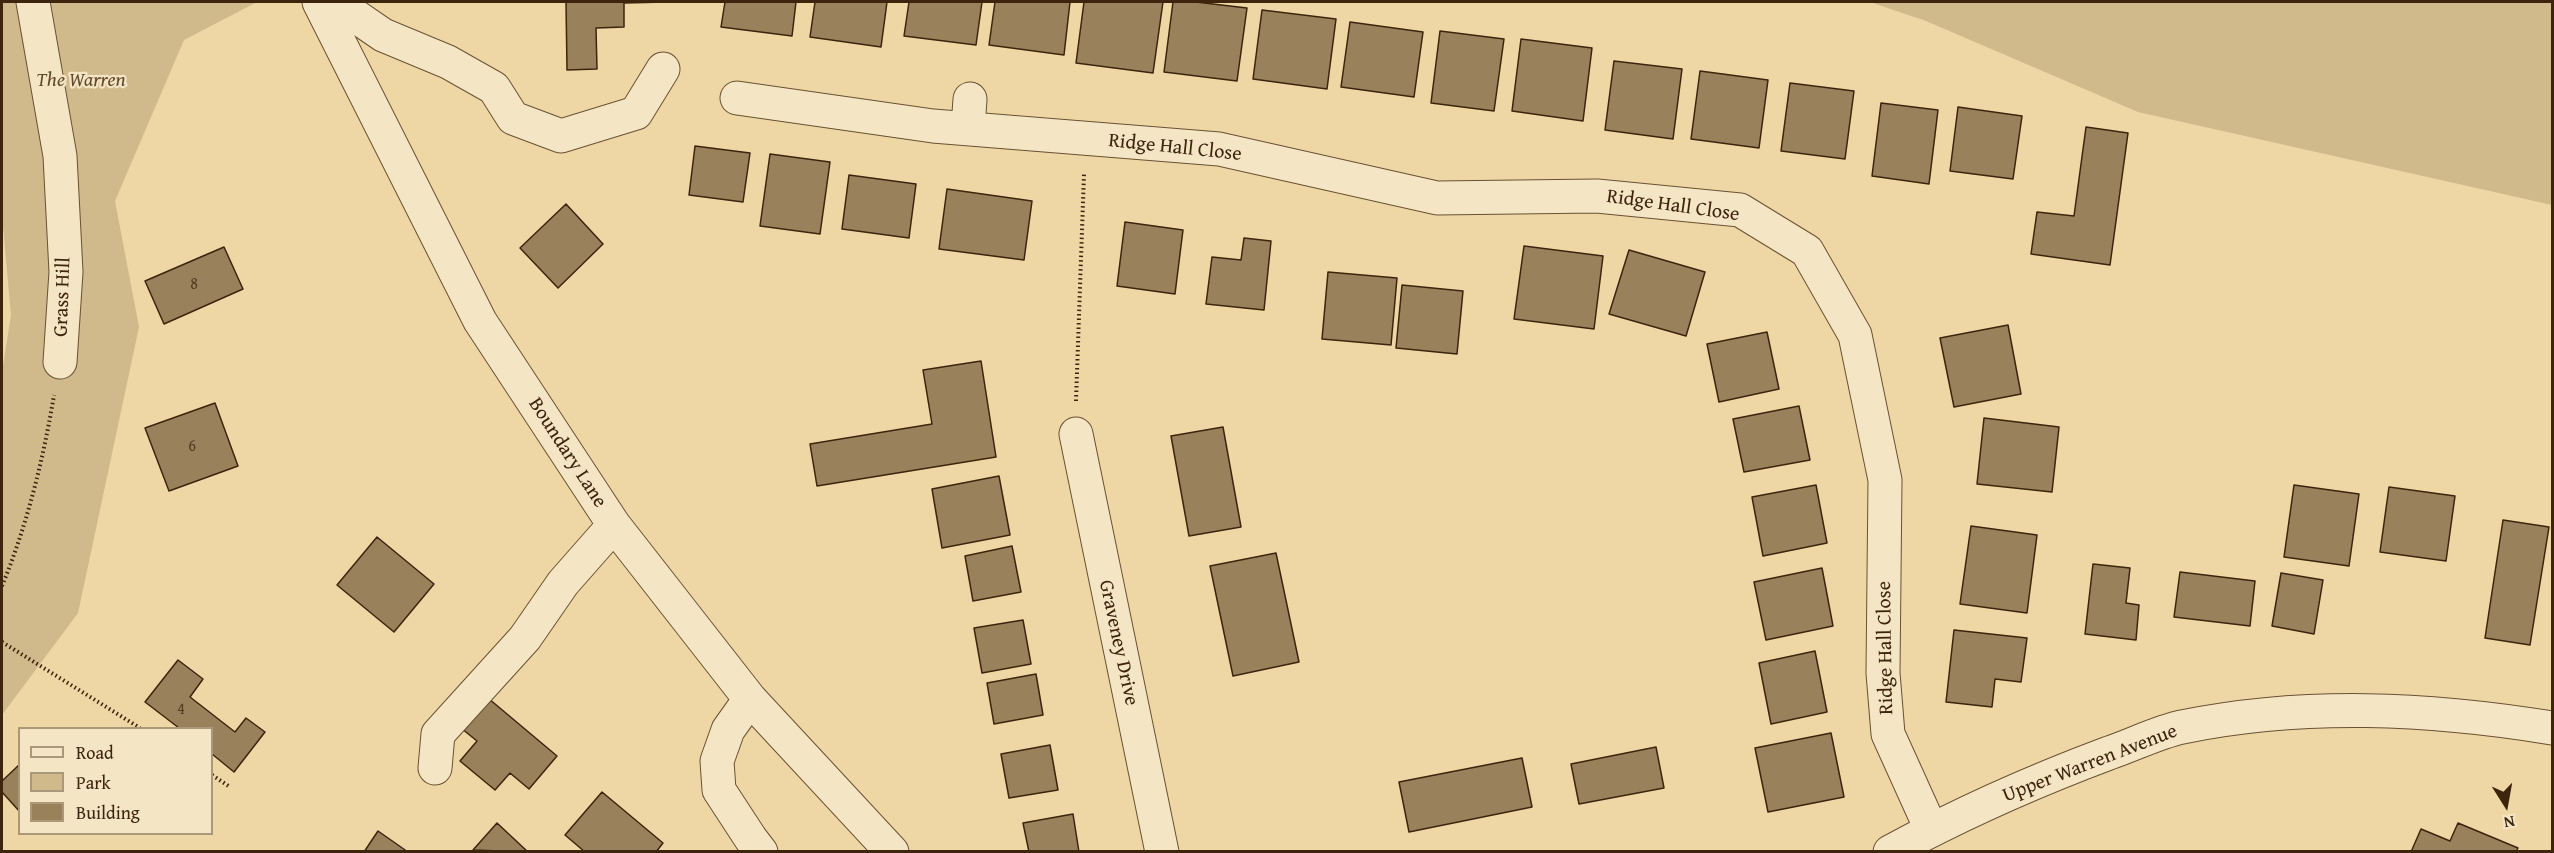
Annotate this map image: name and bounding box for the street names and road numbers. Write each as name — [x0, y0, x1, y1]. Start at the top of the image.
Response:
street label: Ridge Hall Close — [1107, 129, 1243, 167]
street label: Ridge Hall Close — [1605, 185, 1741, 227]
street label: Grass Hill — [50, 257, 76, 337]
street label: Boundary Lane — [523, 394, 611, 512]
street label: Graveney Drive — [1093, 578, 1143, 708]
street label: Ridge Hall Close — [1873, 581, 1899, 715]
street label: Upper Warren Avenue — [1999, 720, 2181, 808]

